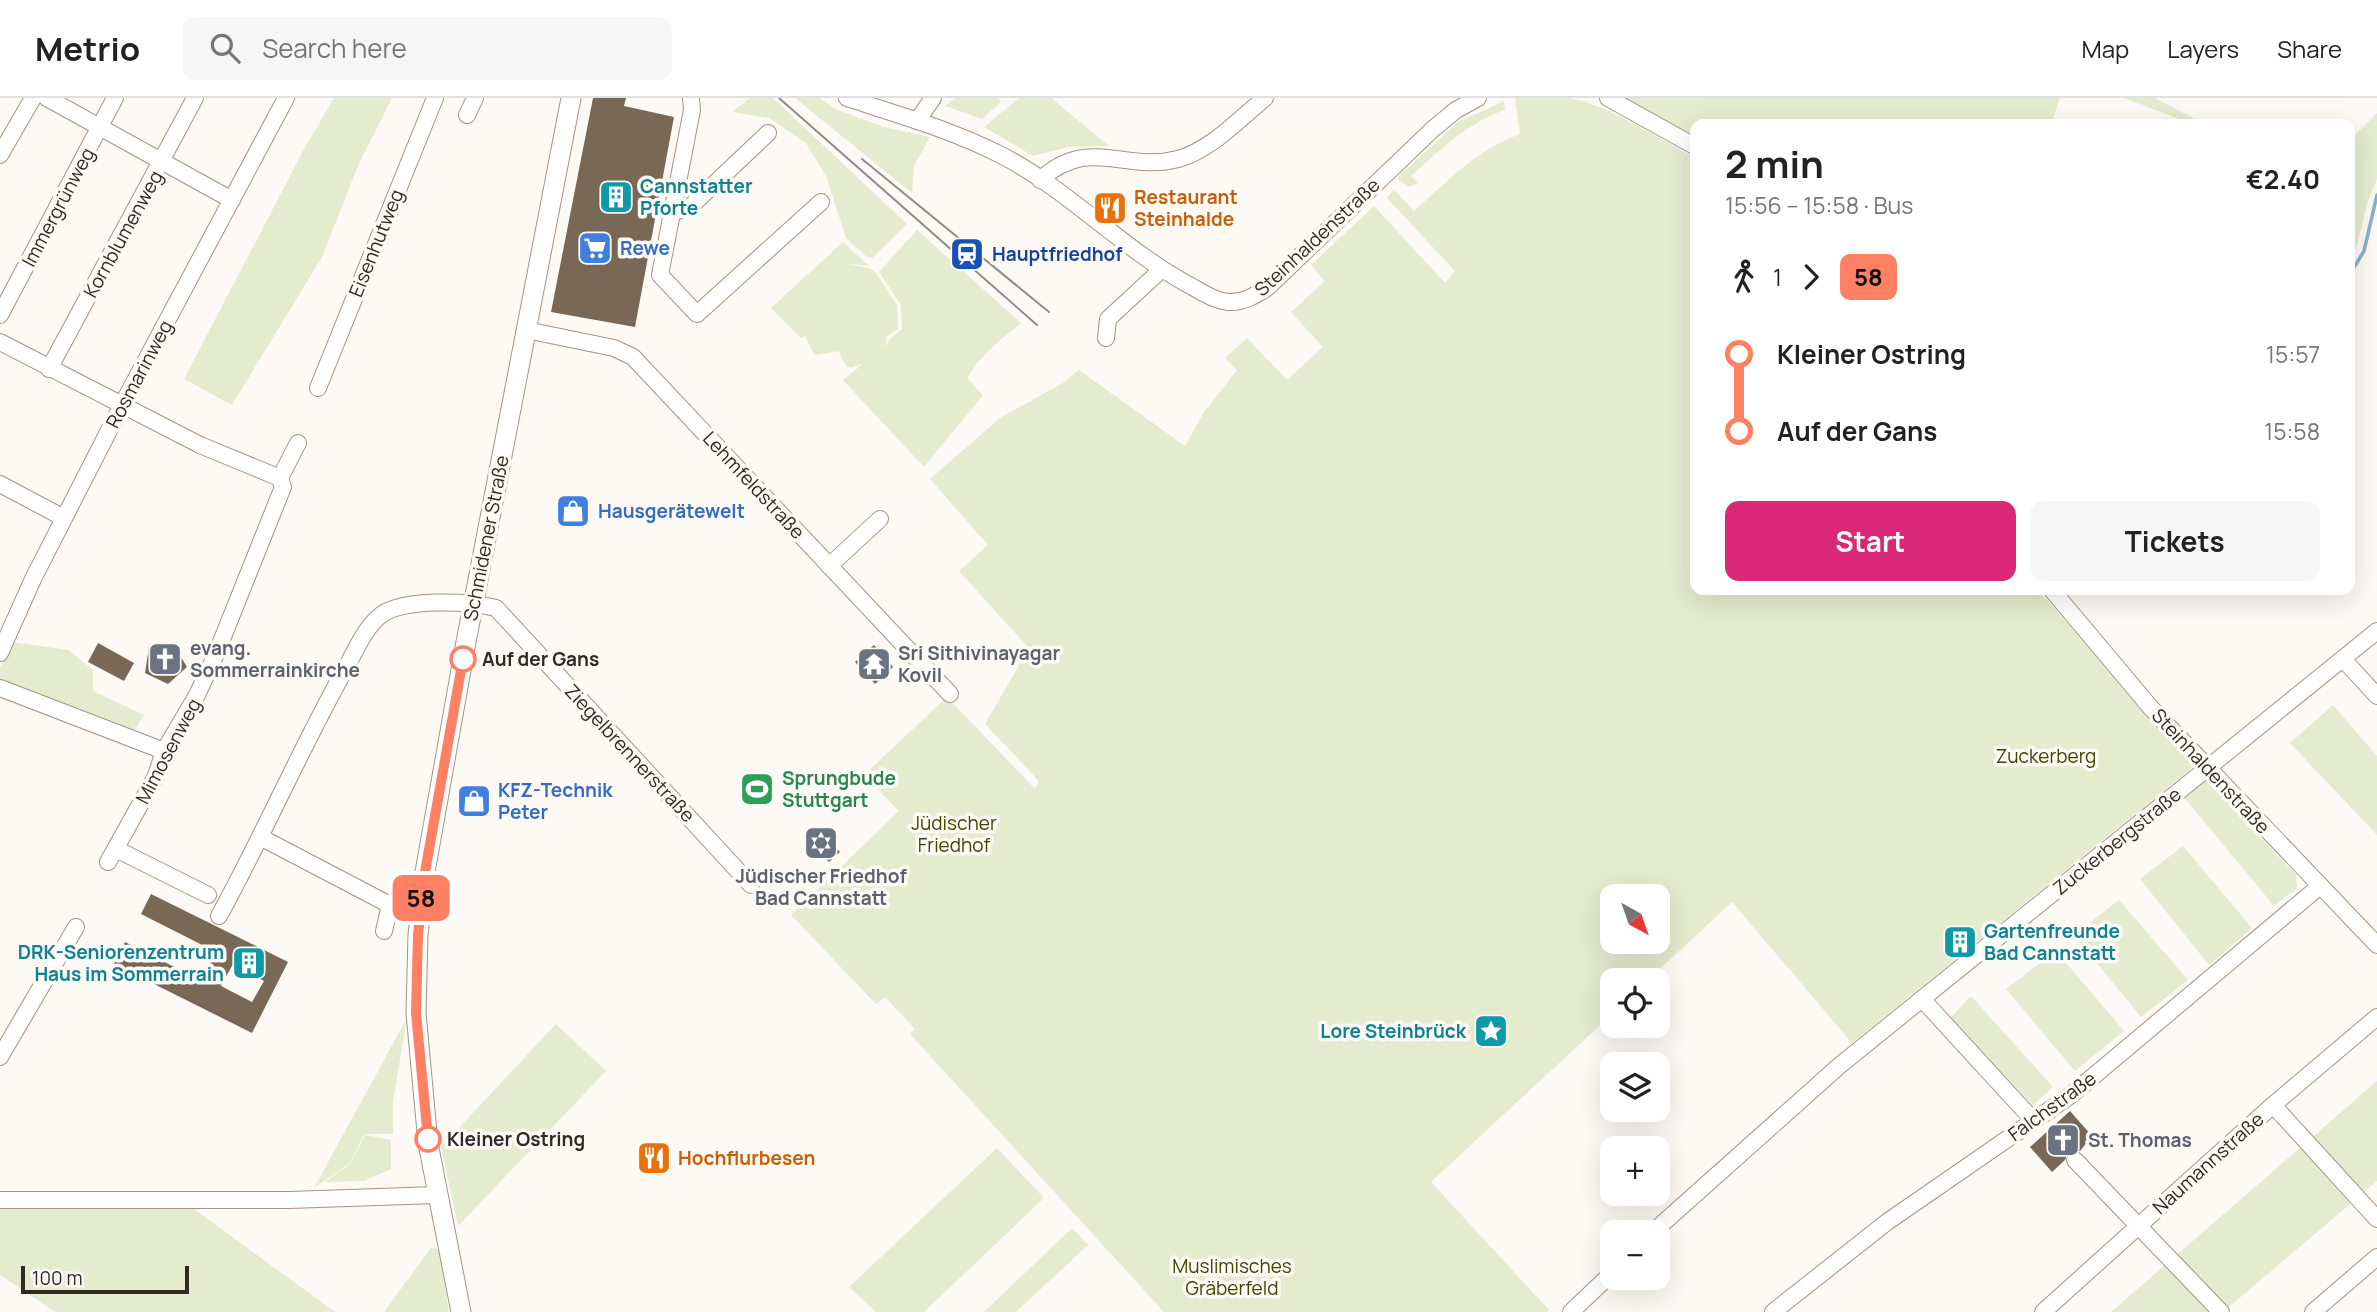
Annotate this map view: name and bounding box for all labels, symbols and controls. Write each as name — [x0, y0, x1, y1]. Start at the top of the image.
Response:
search box — [182, 17, 672, 80]
text: Metrio — [35, 26, 140, 71]
icon: search — [206, 29, 244, 67]
text: Search here — [262, 30, 407, 66]
text: Map — [2082, 32, 2129, 65]
text: Layers — [2167, 32, 2239, 65]
text: Share — [2277, 32, 2342, 65]
text: 2 min — [1725, 137, 1824, 189]
street label: Immergrünweg — [16, 143, 100, 271]
text: €2.40 — [2246, 161, 2320, 197]
street label: Kornblumenweg — [77, 166, 169, 302]
street label: Steinhaldenstraße — [1249, 172, 1385, 302]
place label: Cannstatter Pforte — [640, 173, 753, 221]
building icon: Cannstatter Pforte — [597, 178, 635, 216]
place label: Restaurant Steinhalde — [1134, 184, 1238, 232]
street label: Eisenhutweg — [343, 185, 409, 301]
restaurant icon: Restaurant Steinhalde — [1091, 189, 1129, 227]
text: 15:56 – 15:58 · Bus — [1725, 189, 1913, 221]
supermarket icon: Rewe — [576, 229, 614, 267]
place label: Rewe — [620, 235, 670, 261]
station icon: Hauptfriedhof — [948, 235, 986, 273]
place label: Hauptfriedhof — [992, 241, 1123, 267]
icon: walk — [1725, 258, 1763, 296]
icon: forward — [1792, 258, 1830, 296]
text: 58 — [1854, 260, 1883, 293]
text: 1 — [1773, 261, 1782, 293]
street label: Rosmarinweg — [100, 315, 178, 433]
text: Kleiner Ostring — [1777, 336, 1966, 372]
text: 15:57 — [2266, 338, 2320, 370]
text: Auf der Gans — [1777, 413, 1937, 449]
text: 15:58 — [2264, 415, 2320, 447]
street label: Lehmfeldstraße — [697, 426, 811, 544]
street label: Schmidener Straße — [457, 453, 515, 623]
shop icon: Hausgerätewelt — [554, 492, 592, 530]
place label: Hausgerätewelt — [598, 498, 745, 524]
button: Start — [1725, 501, 2016, 581]
button: Tickets — [2030, 501, 2320, 581]
place label: evang. Sommerrainkirche — [190, 635, 360, 683]
church icon: evang. Sommerrainkirche — [146, 640, 184, 678]
place label: Sri Sithivinayagar Kovil — [898, 640, 1060, 688]
temple icon: Sri Sithivinayagar Kovil — [855, 645, 893, 683]
marker: Auf der Gans — [450, 646, 476, 672]
place label: Auf der Gans — [482, 646, 599, 672]
street label: Ziegelbrennerstraße — [559, 678, 701, 828]
street label: Mimosenweg — [129, 694, 207, 808]
street label: Steinhaldenstraße — [2146, 703, 2276, 839]
park label: Zuckerberg — [1996, 743, 2096, 769]
place label: Sprungbude Stuttgart — [782, 765, 896, 813]
sports icon: Sprungbude Stuttgart — [738, 770, 776, 808]
place label: KFZ-Technik Peter — [498, 777, 613, 825]
street label: Zuckerbergstraße — [2047, 781, 2187, 901]
shop icon: KFZ-Technik Peter — [455, 782, 493, 820]
park label: Jüdischer Friedhof — [911, 810, 997, 858]
synagogue icon: Jüdischer Friedhof Bad Cannstatt — [802, 824, 840, 862]
place label: Jüdischer Friedhof Bad Cannstatt — [735, 863, 907, 911]
line badge: 58 — [390, 875, 452, 921]
text: 58 — [407, 881, 435, 914]
north arrow — [1600, 884, 1670, 954]
map controls — [1600, 884, 1670, 1290]
place label: Gartenfreunde Bad Cannstatt — [1984, 918, 2120, 966]
building icon: Gartenfreunde Bad Cannstatt — [1941, 923, 1979, 961]
place label: DRK-Seniorenzentrum Haus im Sommerrain — [18, 939, 224, 987]
building icon: DRK-Seniorenzentrum Haus im Sommerrain — [230, 944, 268, 982]
button: locate — [1600, 968, 1670, 1038]
place icon: Lore Steinbrück — [1472, 1012, 1510, 1050]
place label: Lore Steinbrück — [1320, 1018, 1467, 1044]
button: layers — [1600, 1052, 1670, 1122]
street label: Falchstraße — [2003, 1065, 2101, 1147]
street label: Naumannstraße — [2147, 1106, 2269, 1220]
church icon: St. Thomas — [2044, 1121, 2082, 1159]
marker: Kleiner Ostring — [415, 1126, 441, 1152]
place label: Kleiner Ostring — [447, 1126, 585, 1152]
place label: St. Thomas — [2088, 1127, 2192, 1153]
button: + — [1600, 1136, 1670, 1206]
restaurant icon: Hochflurbesen — [635, 1139, 673, 1177]
place label: Hochflurbesen — [678, 1145, 815, 1171]
button: − — [1600, 1220, 1670, 1290]
park label: Muslimisches Gräberfeld — [1172, 1253, 1292, 1301]
scale bar — [21, 1263, 189, 1295]
text: 100 m — [32, 1265, 83, 1291]

